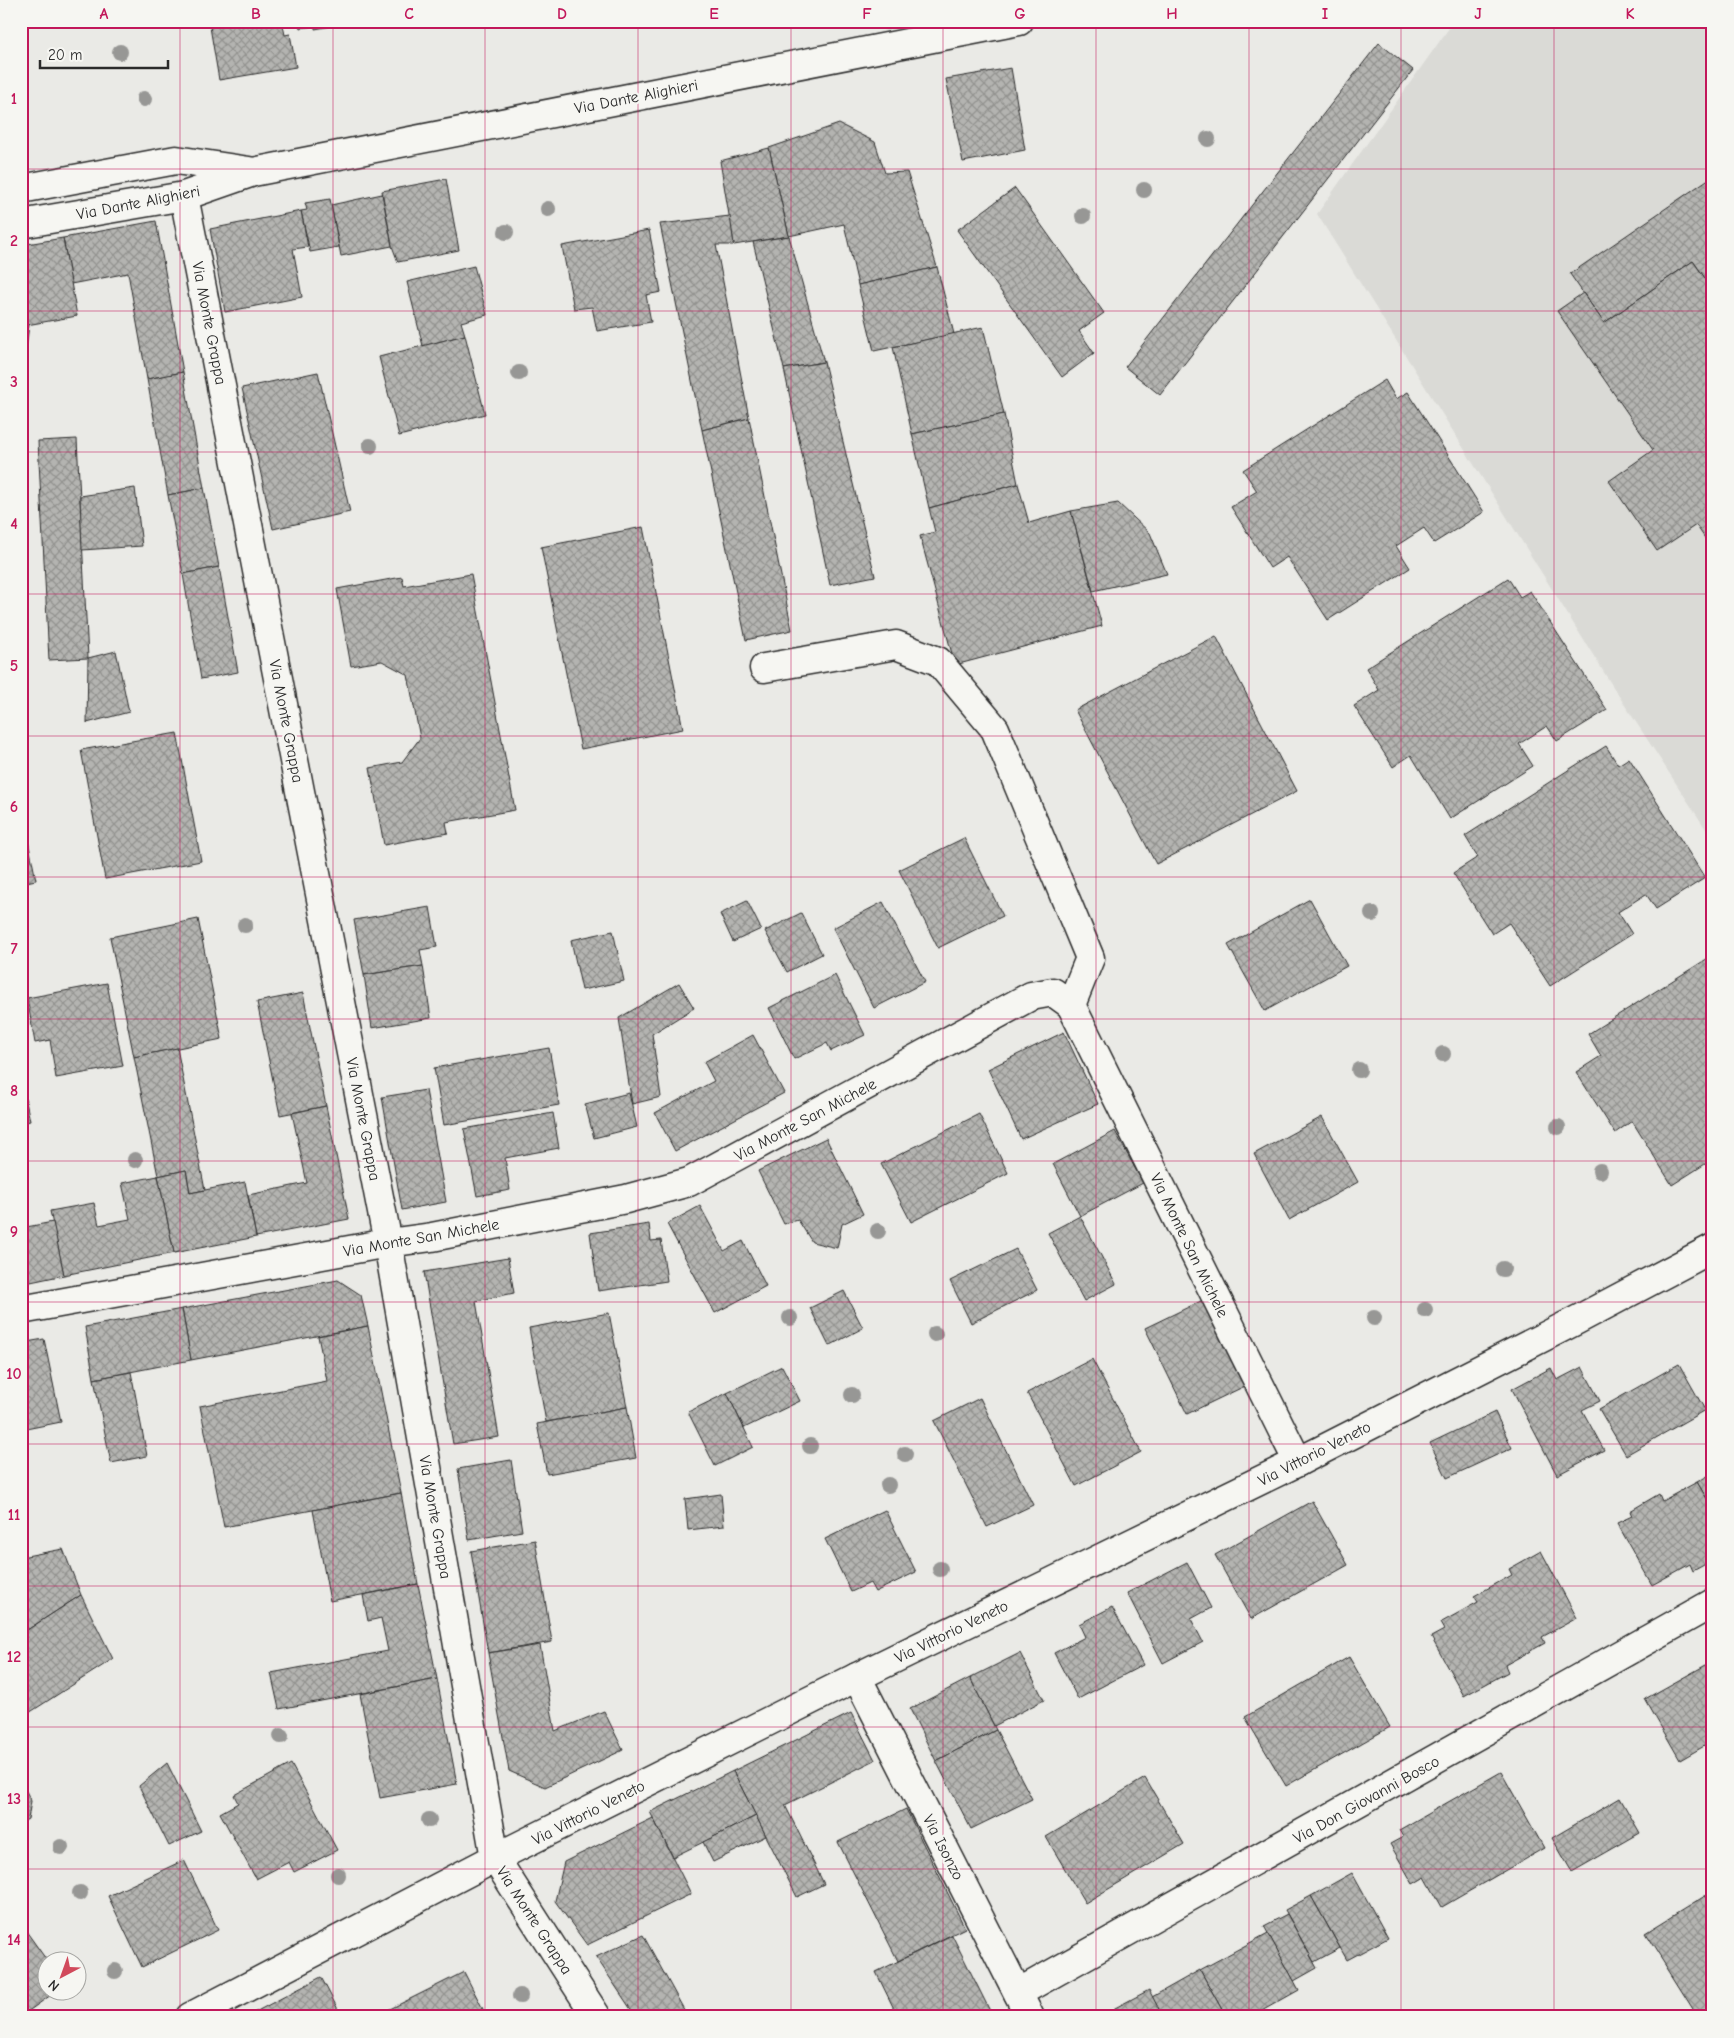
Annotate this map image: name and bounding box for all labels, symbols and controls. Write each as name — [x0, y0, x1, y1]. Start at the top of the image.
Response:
text: A — [100, 5, 109, 23]
text: B — [251, 5, 261, 23]
text: C — [404, 5, 414, 23]
text: D — [557, 5, 567, 23]
text: E — [709, 5, 719, 23]
text: F — [862, 5, 872, 23]
text: G — [1014, 5, 1026, 23]
text: H — [1166, 5, 1178, 23]
text: I — [1322, 5, 1328, 23]
text: J — [1474, 5, 1482, 23]
text: K — [1625, 5, 1635, 23]
scale bar — [40, 38, 168, 70]
text: 20 m — [48, 46, 82, 64]
street label: Via Dante Alighieri — [573, 76, 700, 118]
text: 1 — [11, 90, 17, 108]
street label: Via Dante Alighieri — [75, 182, 202, 224]
text: 2 — [10, 232, 18, 250]
street label: Via Monte Grappa — [188, 260, 230, 386]
text: 3 — [10, 373, 18, 391]
text: 4 — [10, 515, 18, 533]
text: 5 — [10, 657, 18, 675]
street label: Via Monte Grappa — [265, 658, 307, 784]
text: 6 — [10, 798, 18, 816]
text: 7 — [10, 940, 18, 958]
street label: Via Monte Grappa — [342, 1056, 384, 1182]
street label: Via Monte San Michele — [731, 1075, 880, 1165]
text: 8 — [10, 1082, 18, 1100]
street label: Via Monte San Michele — [1146, 1170, 1232, 1320]
street label: Via Monte San Michele — [342, 1215, 501, 1261]
text: 9 — [10, 1223, 18, 1241]
text: 10 — [6, 1365, 22, 1383]
street label: Via Vittorio Veneto — [1255, 1418, 1374, 1490]
street label: Via Monte Grappa — [415, 1454, 455, 1580]
text: 11 — [8, 1506, 20, 1524]
street label: Via Vittorio Veneto — [892, 1597, 1011, 1667]
text: 12 — [7, 1648, 21, 1666]
street label: Via Don Giovanni Bosco — [1290, 1752, 1443, 1848]
street label: Via Vittorio Veneto — [529, 1777, 648, 1849]
text: 13 — [7, 1790, 21, 1808]
street label: Via Isonzo — [919, 1812, 967, 1883]
street label: Via Monte Grappa — [493, 1863, 576, 1978]
text: 14 — [7, 1931, 21, 1949]
north arrow — [38, 1950, 88, 2000]
text: N — [45, 1976, 63, 1995]

